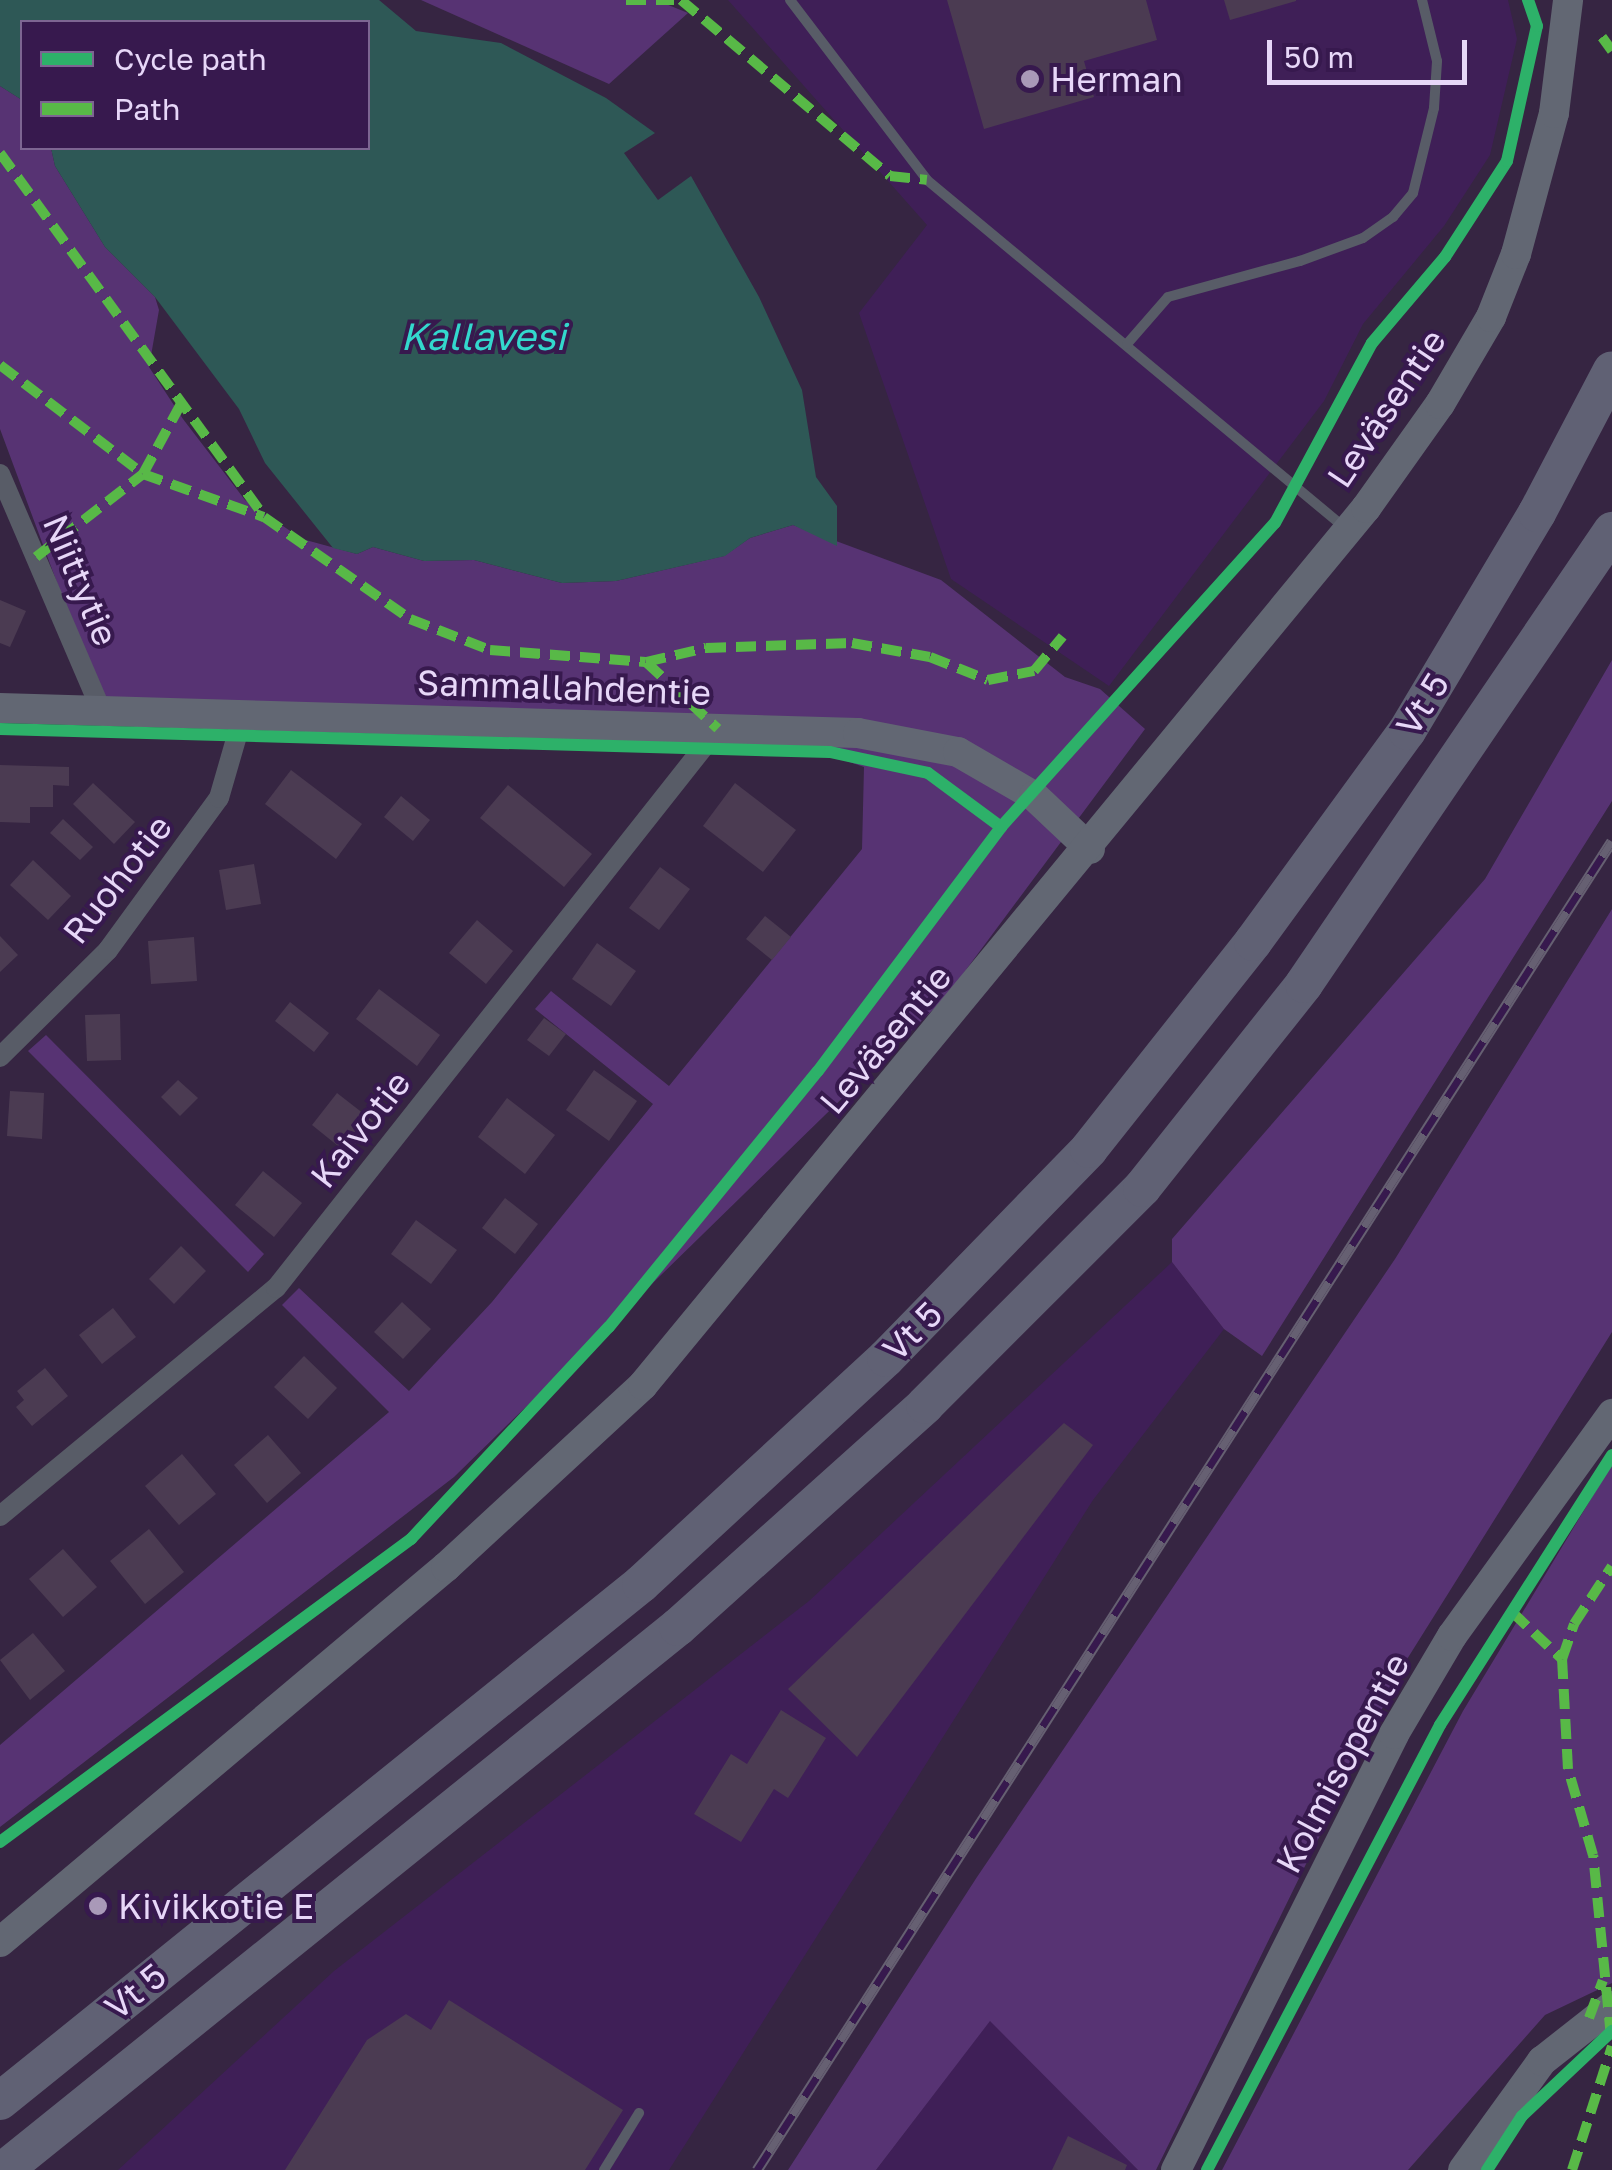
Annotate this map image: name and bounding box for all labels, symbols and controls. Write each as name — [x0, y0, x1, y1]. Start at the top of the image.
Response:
legend — [20, 20, 370, 150]
scale bar — [1272, 20, 1472, 82]
text: 50 m — [1284, 39, 1354, 75]
text: Cycle path — [114, 41, 267, 77]
place label: Herman — [1050, 58, 1183, 100]
marker: Herman — [1019, 68, 1041, 90]
text: Path — [114, 91, 180, 127]
water label: Kallavesi — [400, 313, 566, 359]
street label: Leväsentie — [1318, 321, 1454, 495]
street label: Niittytie — [35, 508, 127, 652]
street label: Sammallahdentie — [416, 661, 712, 713]
street label: Vt 5 — [1387, 665, 1457, 743]
street label: Ruohotie — [54, 806, 180, 952]
street label: Leväsentie — [811, 956, 959, 1122]
street label: Kaivotie — [301, 1062, 419, 1196]
street label: Vt 5 — [874, 1293, 950, 1369]
street label: Kolmisopentie — [1267, 1646, 1417, 1880]
place label: Kivikkotie E — [118, 1885, 314, 1927]
marker: Kivikkotie E — [87, 1895, 109, 1917]
street label: Vt 5 — [96, 1954, 174, 2028]

